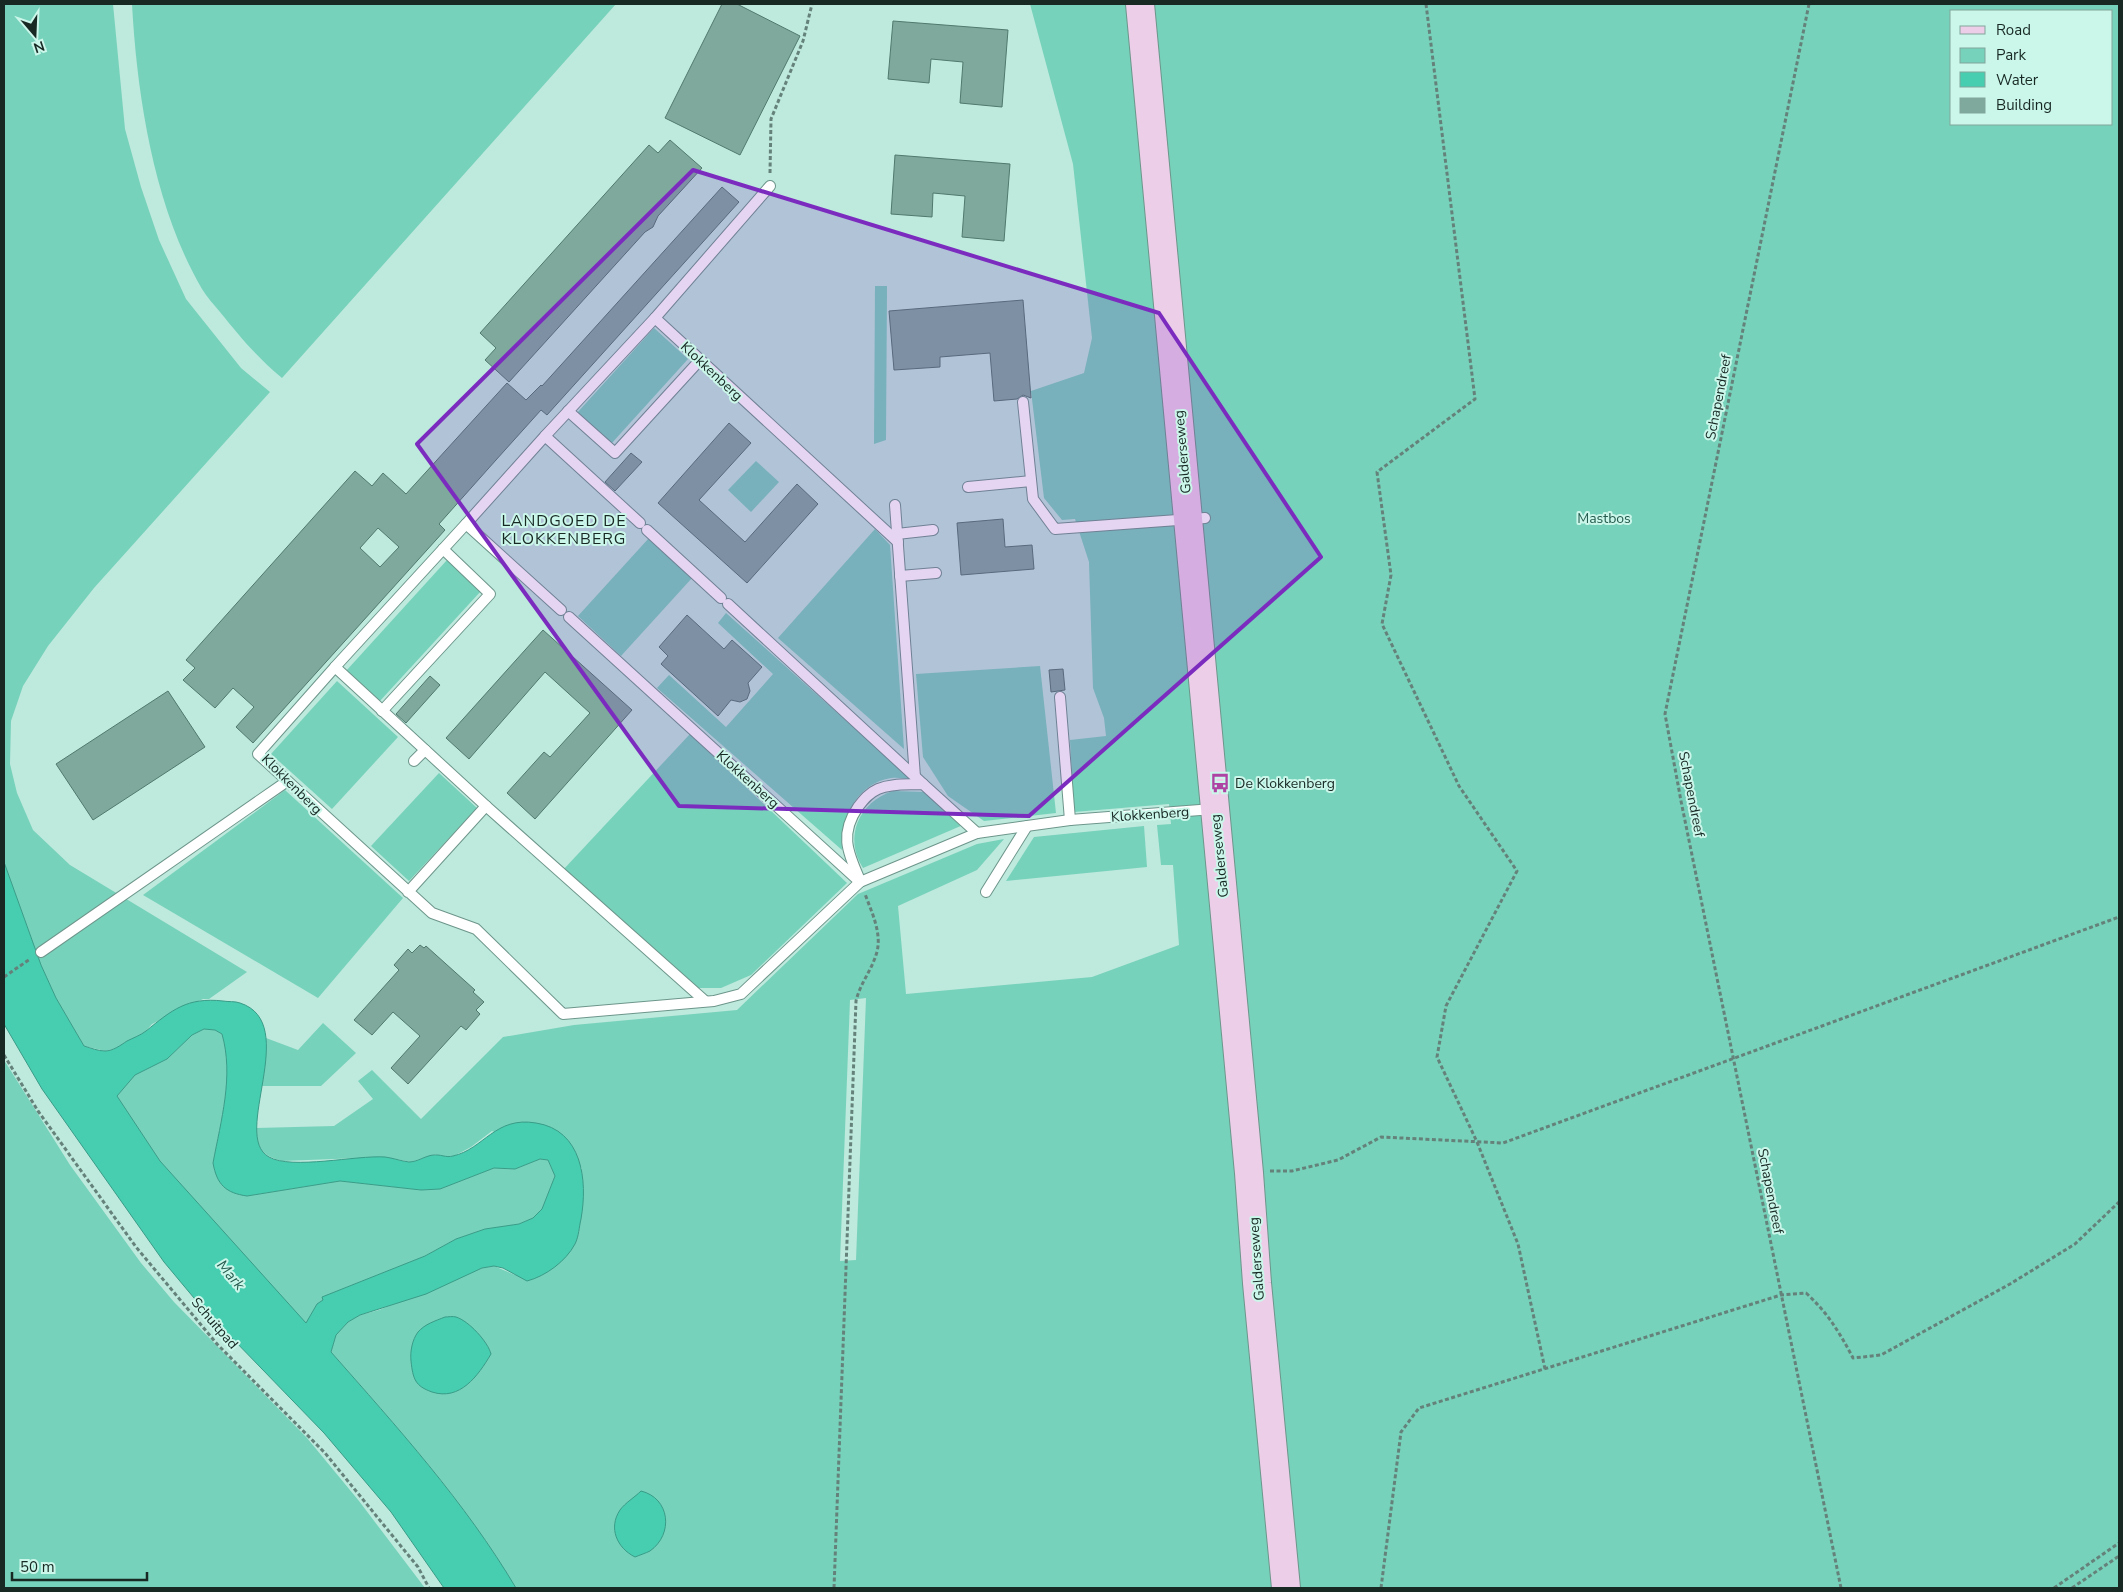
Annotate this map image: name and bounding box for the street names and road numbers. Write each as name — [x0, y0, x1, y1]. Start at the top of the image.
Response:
street label: Klokkenberg — [676, 338, 747, 405]
street label: Schapendreef — [1701, 352, 1736, 441]
street label: Galderseweg — [1169, 409, 1196, 494]
street label: Klokkenberg — [712, 746, 783, 813]
street label: Klokkenberg — [257, 750, 326, 819]
street label: Schapendreef — [1674, 750, 1709, 839]
street label: Klokkenberg — [1110, 802, 1190, 827]
street label: Galderseweg — [1206, 813, 1233, 899]
street label: Schapendreef — [1753, 1147, 1788, 1236]
street label: Galderseweg — [1244, 1217, 1269, 1301]
street label: Schuitpad — [187, 1293, 242, 1353]

